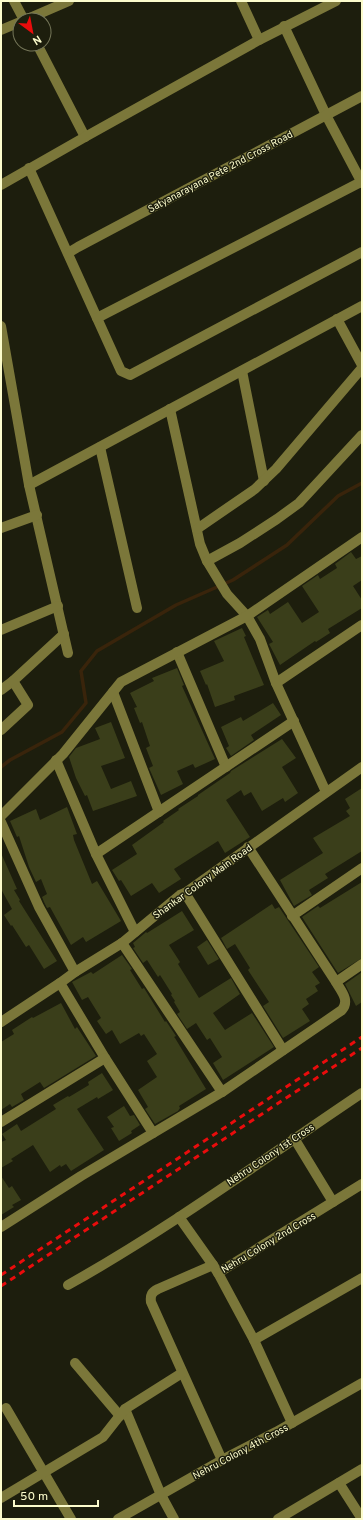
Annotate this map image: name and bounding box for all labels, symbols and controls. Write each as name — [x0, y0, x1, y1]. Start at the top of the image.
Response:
north arrow — [12, 12, 52, 52]
text: N — [30, 32, 44, 48]
street label: Satyanarayana Pete 2nd Cross Road — [146, 128, 295, 216]
street label: Shankar Colony Main Road — [151, 842, 255, 923]
street label: Nehru Colony 1st Cross — [225, 1121, 317, 1189]
street label: Nehru Colony 2nd Cross — [219, 1210, 319, 1277]
street label: Nehru Colony 4th Cross — [191, 1422, 291, 1483]
scale bar — [14, 1482, 98, 1508]
text: 50 m — [20, 1489, 48, 1505]

